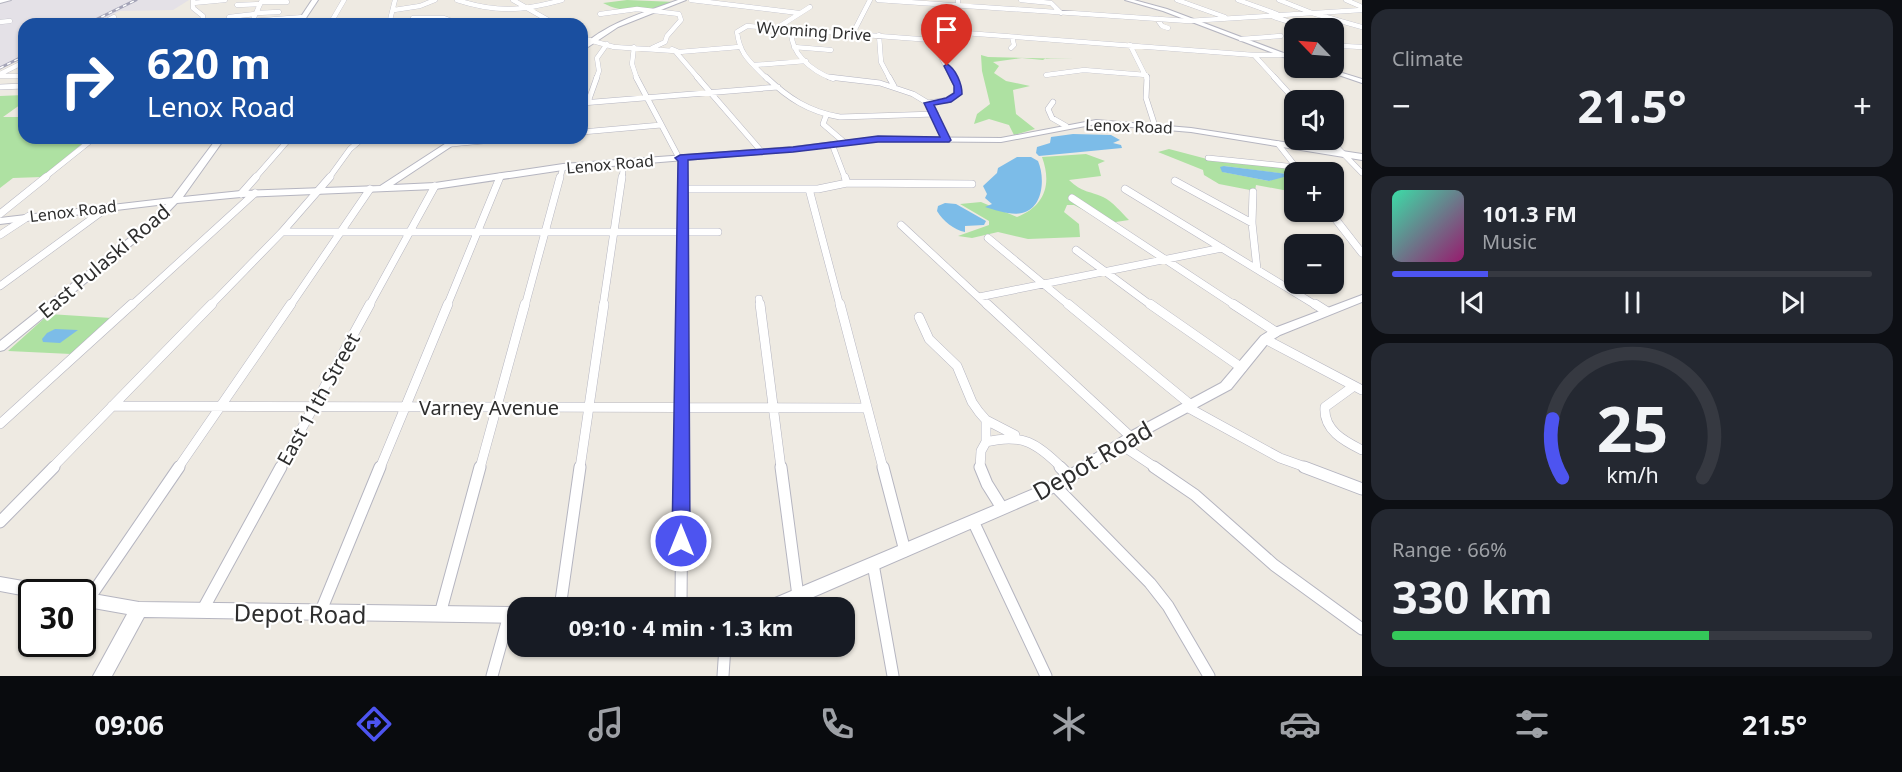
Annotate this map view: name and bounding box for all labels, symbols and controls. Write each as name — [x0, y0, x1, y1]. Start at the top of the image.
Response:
pin — [921, 4, 972, 66]
icon: arrive — [930, 13, 963, 46]
street label: Wyoming Drive — [756, 16, 872, 46]
north arrow — [1284, 18, 1344, 78]
map controls — [1284, 18, 1344, 294]
text: 620 m — [147, 34, 271, 91]
icon: right — [48, 42, 126, 120]
text: Climate — [1392, 45, 1463, 72]
text: 21.5° — [1578, 75, 1686, 136]
text: − — [1392, 83, 1411, 128]
text: + — [1853, 83, 1872, 128]
text: Lenox Road — [147, 88, 295, 125]
button: sound — [1284, 90, 1344, 150]
street label: Lenox Road — [1085, 113, 1173, 139]
street label: Lenox Road — [565, 149, 655, 179]
button: + — [1284, 162, 1344, 222]
street label: Lenox Road — [28, 195, 118, 227]
street label: East Pulaski Road — [33, 198, 175, 324]
text: 101.3 FM — [1482, 198, 1577, 228]
text: Music — [1482, 228, 1537, 255]
button: − — [1284, 234, 1344, 294]
icon: previous — [1456, 286, 1489, 319]
icon: pause — [1616, 286, 1649, 319]
icon: next — [1776, 286, 1809, 319]
street label: East 11th Street — [270, 328, 366, 470]
text: 25 — [1596, 386, 1668, 471]
street label: Varney Avenue — [419, 394, 559, 421]
street label: Depot Road — [1026, 412, 1158, 508]
text: km/h — [1606, 461, 1658, 490]
position arrow — [649, 509, 713, 573]
text: Range · 66% — [1392, 536, 1507, 563]
text: 330 km — [1392, 566, 1553, 627]
speed limit sign: 30 — [18, 579, 96, 657]
street label: Depot Road — [233, 595, 367, 631]
text: 09:10 · 4 min · 1.3 km — [569, 612, 793, 642]
icon: directions — [353, 703, 395, 745]
icon: music — [585, 703, 627, 745]
icon: phone — [816, 703, 858, 745]
icon: climate — [1048, 703, 1090, 745]
icon: car — [1279, 703, 1321, 745]
icon: filters — [1511, 703, 1553, 745]
text: 09:06 — [95, 706, 164, 743]
text: 21.5° — [1742, 706, 1807, 743]

